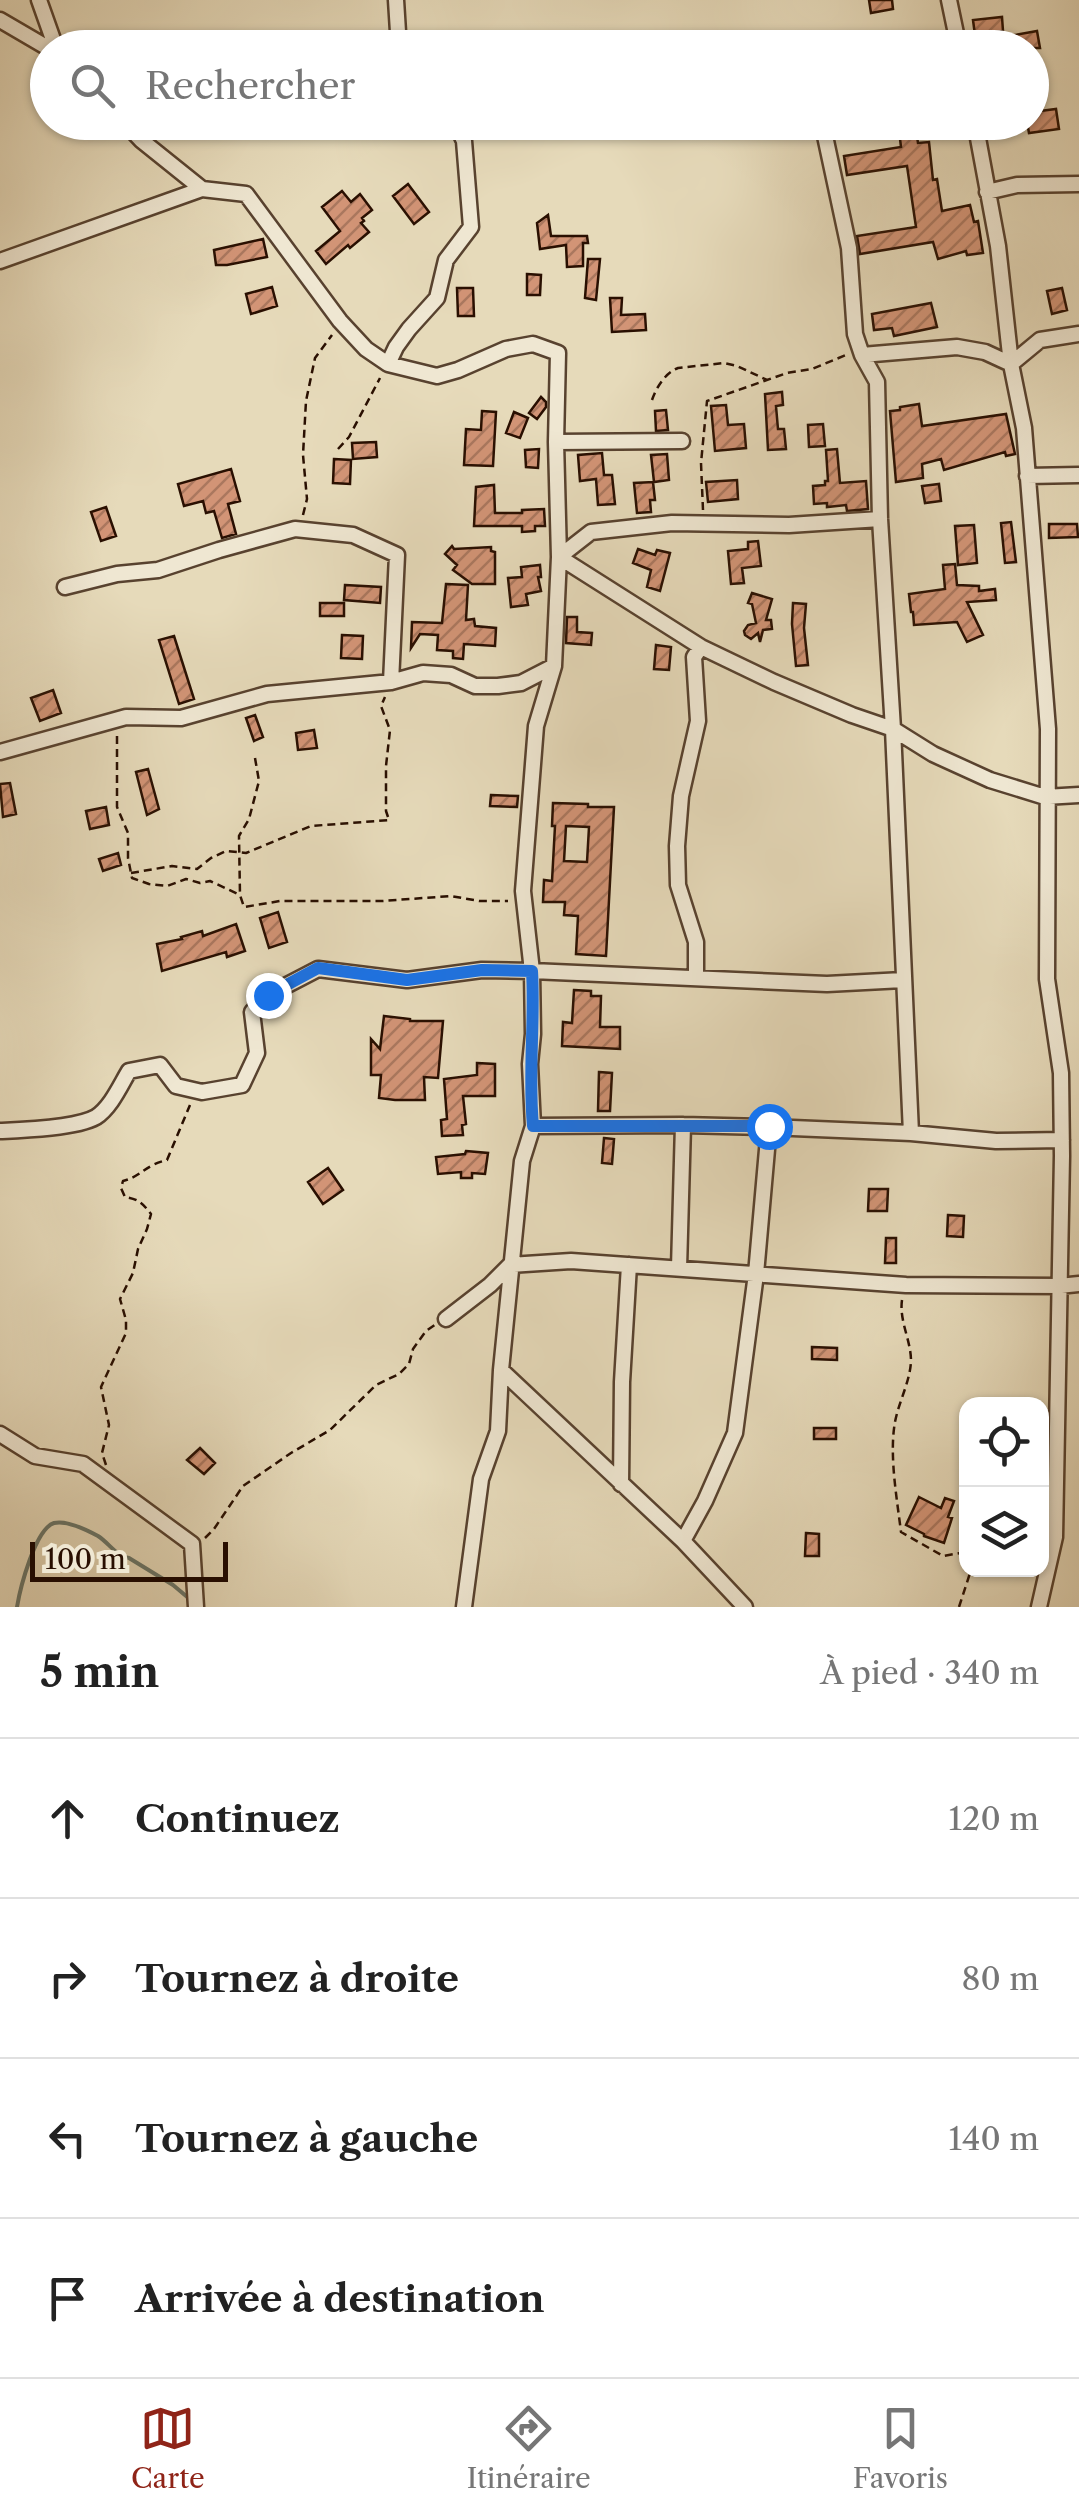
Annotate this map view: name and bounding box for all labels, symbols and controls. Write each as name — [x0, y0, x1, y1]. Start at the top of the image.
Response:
search box — [30, 30, 1049, 140]
icon: search — [65, 58, 120, 113]
text: Rechercher — [145, 62, 355, 109]
route end — [246, 973, 292, 1019]
route start — [747, 1104, 793, 1150]
map controls — [959, 1397, 1049, 1577]
button: locate — [959, 1397, 1049, 1487]
button: layers — [959, 1487, 1049, 1577]
scale bar — [30, 1537, 228, 1582]
text: 100 m — [45, 1542, 126, 1576]
text: 5 min — [40, 1646, 159, 1698]
text: À pied · 340 m — [820, 1653, 1039, 1692]
icon: ahead — [40, 1791, 95, 1846]
text: Continuez — [135, 1795, 340, 1842]
text: 120 m — [949, 1799, 1039, 1838]
icon: right — [40, 1951, 95, 2006]
text: Tournez à droite — [135, 1955, 459, 2002]
text: 80 m — [961, 1959, 1039, 1998]
icon: left — [40, 2111, 95, 2166]
text: Tournez à gauche — [135, 2115, 478, 2162]
text: 140 m — [948, 2119, 1039, 2158]
icon: arrive — [40, 2271, 95, 2326]
text: Arrivée à destination — [135, 2275, 545, 2322]
tab: Carte — [131, 2401, 205, 2495]
tab: Itinéraire — [467, 2401, 591, 2495]
tab: Favoris — [853, 2401, 948, 2495]

